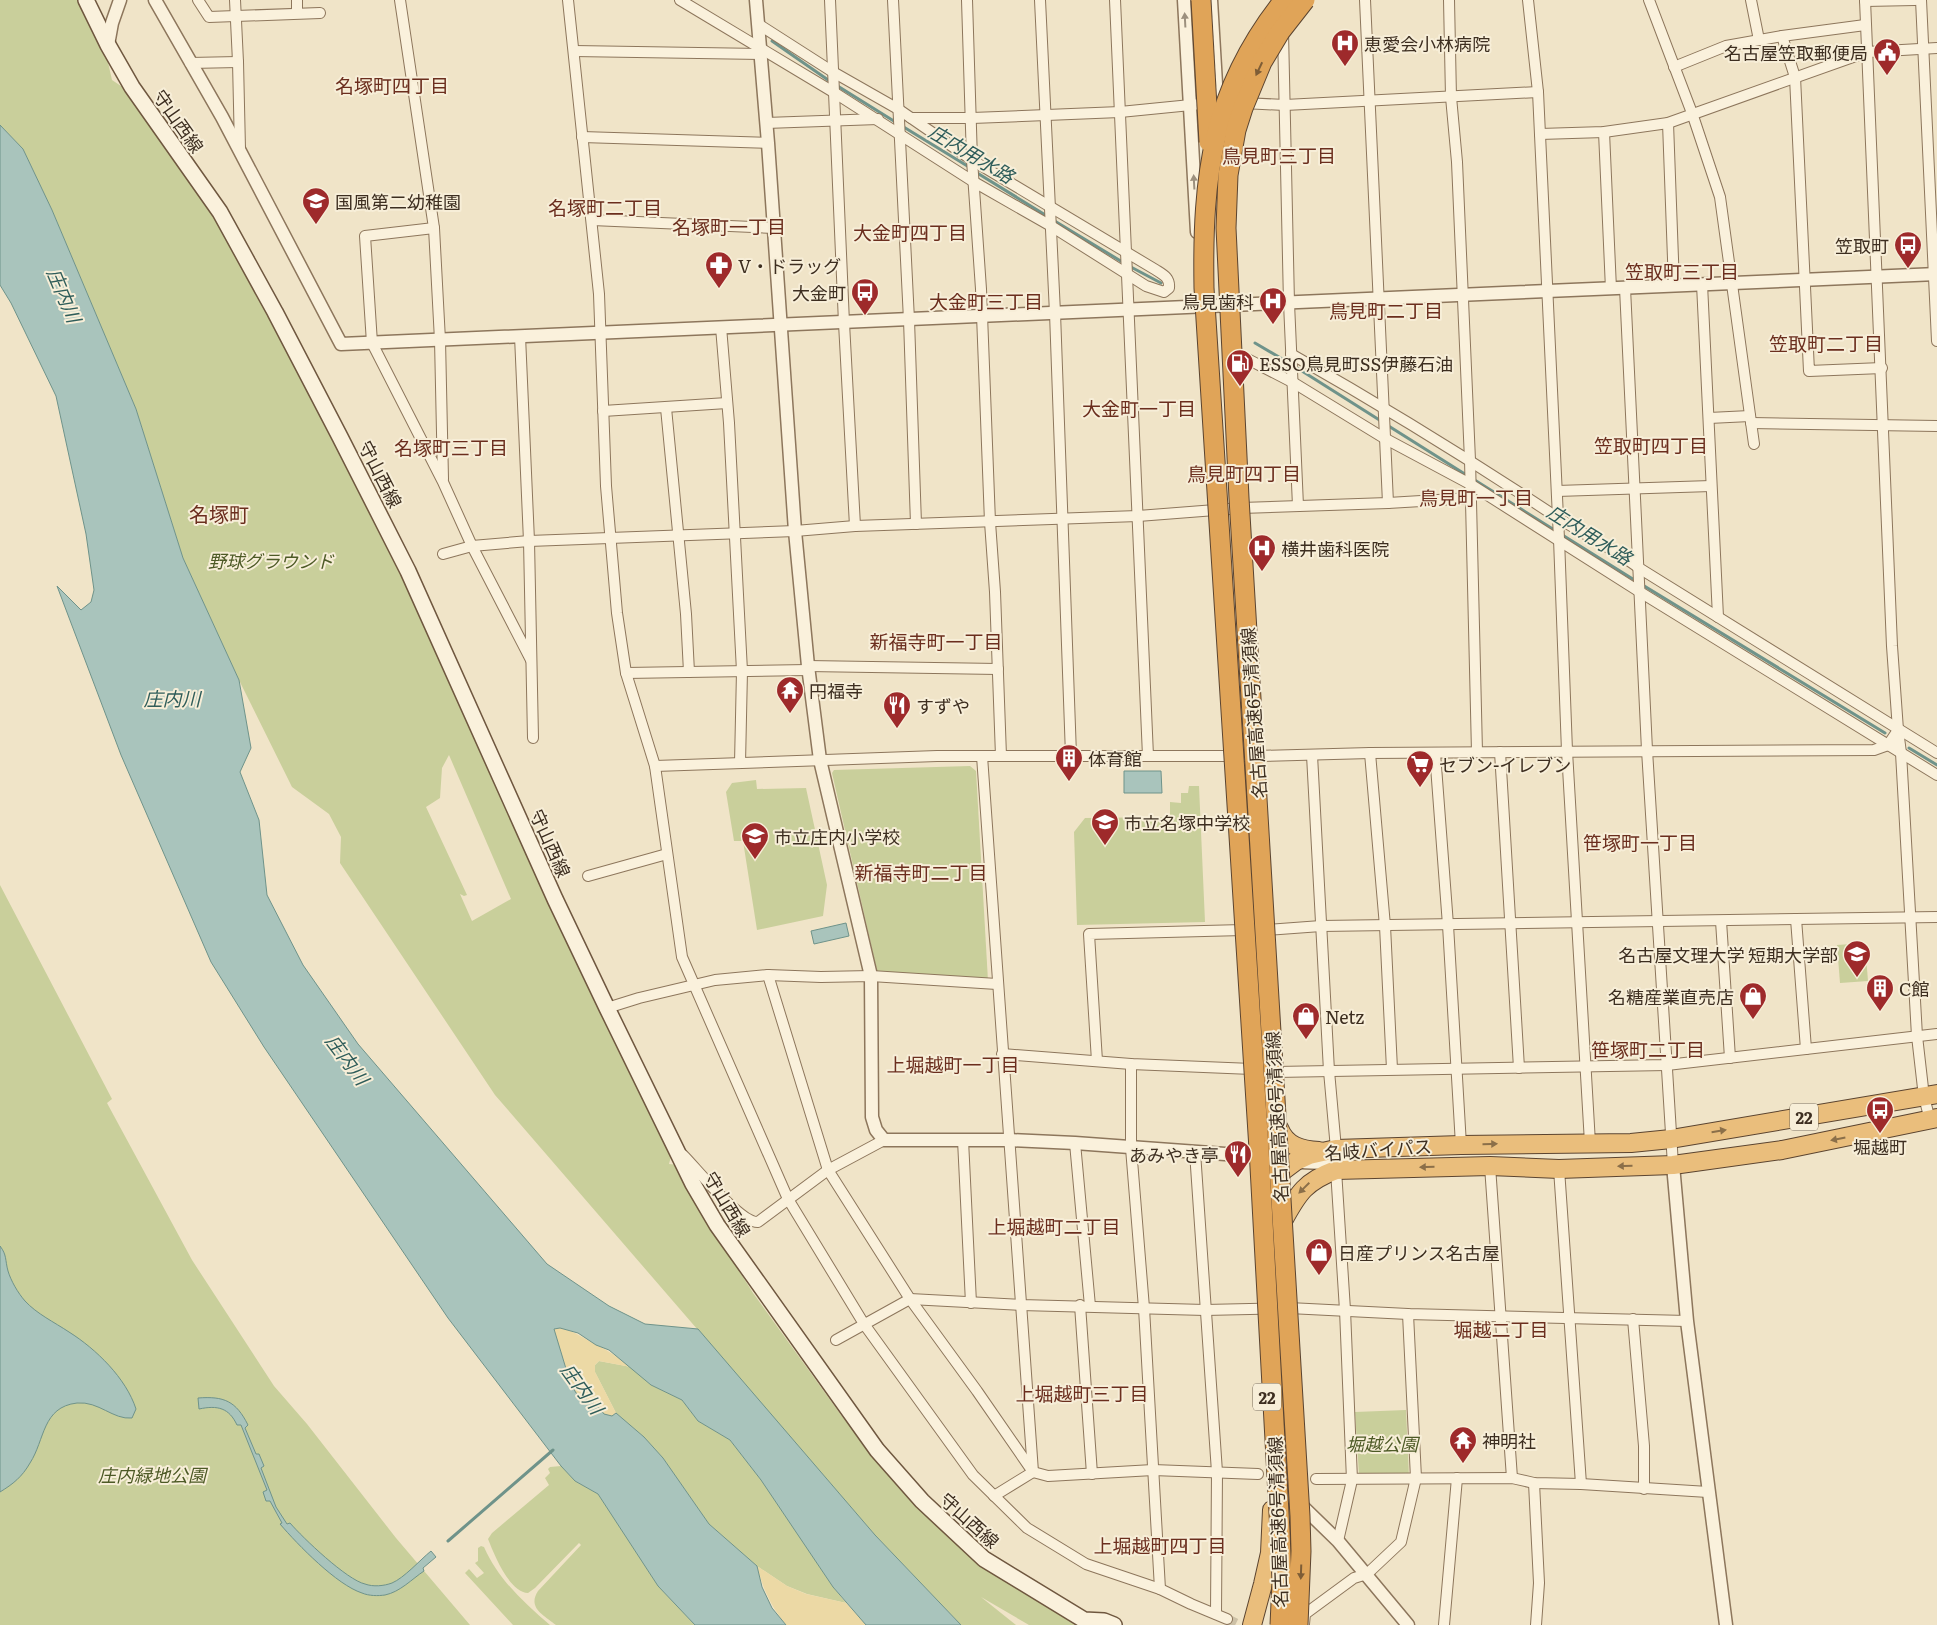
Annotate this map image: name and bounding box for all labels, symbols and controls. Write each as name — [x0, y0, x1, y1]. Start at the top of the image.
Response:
one-way arrow — [1181, 12, 1189, 28]
hospital icon: 恵愛会小林病院 — [1330, 28, 1360, 67]
place label: 恵愛会小林病院 — [1364, 30, 1490, 57]
public building icon: 名古屋笠取郵便局 — [1872, 37, 1902, 76]
place label: 名古屋笠取郵便局 — [1724, 39, 1868, 66]
one-way arrow — [1254, 62, 1262, 76]
district label: 名塚町四丁目 — [335, 71, 449, 99]
street label: 守山西線 — [147, 84, 211, 158]
water label: 庄内用水路 — [924, 117, 1022, 190]
district label: 鳥見町三丁目 — [1222, 141, 1336, 169]
one-way arrow — [1190, 174, 1198, 190]
school or university icon: 国風第二幼稚園 — [301, 186, 331, 225]
place label: 国風第二幼稚園 — [335, 188, 461, 215]
district label: 名塚町二丁目 — [548, 193, 662, 221]
district label: 名塚町一丁目 — [672, 212, 786, 240]
district label: 大金町四丁目 — [853, 218, 967, 246]
bus stop icon: 笠取町 — [1893, 230, 1923, 269]
place label: 笠取町 — [1835, 232, 1889, 259]
pharmacy icon: V・ドラッグ — [704, 250, 734, 289]
place label: V・ドラッグ — [738, 252, 841, 279]
district label: 笠取町三丁目 — [1625, 257, 1739, 285]
water label: 庄内川 — [41, 263, 90, 329]
bus stop icon: 大金町 — [850, 277, 880, 316]
place label: 大金町 — [792, 279, 846, 306]
hospital icon: 鳥見歯科 — [1258, 286, 1288, 325]
district label: 大金町三丁目 — [929, 287, 1043, 315]
place label: 鳥見歯科 — [1182, 288, 1254, 315]
district label: 鳥見町二丁目 — [1329, 296, 1443, 324]
district label: 笠取町二丁目 — [1769, 329, 1883, 357]
fuel station icon: ESSO鳥見町SS伊藤石油 — [1225, 348, 1255, 387]
place label: ESSO鳥見町SS伊藤石油 — [1259, 350, 1453, 377]
district label: 大金町一丁目 — [1082, 394, 1196, 422]
district label: 笠取町四丁目 — [1594, 431, 1708, 459]
district label: 名塚町三丁目 — [394, 433, 508, 461]
street label: 守山西線 — [353, 436, 409, 512]
district label: 鳥見町四丁目 — [1187, 459, 1301, 487]
district label: 鳥見町一丁目 — [1419, 483, 1533, 511]
water label: 庄内用水路 — [1542, 497, 1639, 572]
district label: 名塚町 — [189, 498, 249, 528]
hospital icon: 横井歯科医院 — [1247, 533, 1277, 572]
place label: 横井歯科医院 — [1281, 535, 1389, 562]
park label: 野球グラウンド — [208, 547, 335, 574]
street label: 名古屋高速6号清須線 — [1234, 626, 1272, 800]
district label: 新福寺町一丁目 — [869, 627, 1003, 655]
temple icon: 円福寺 — [775, 675, 805, 714]
place label: 円福寺 — [809, 677, 863, 704]
water label: 庄内川 — [143, 684, 202, 712]
restaurant icon: すずや — [882, 690, 912, 729]
place label: すずや — [916, 692, 970, 719]
building icon: 体育館 — [1054, 743, 1084, 782]
place label: 体育館 — [1088, 745, 1142, 772]
supermarket icon: セブン-イレブン — [1405, 749, 1435, 788]
place label: セブン-イレブン — [1439, 751, 1571, 778]
street label: 守山西線 — [524, 805, 578, 881]
school or university icon: 市立名塚中学校 — [1090, 807, 1120, 846]
place label: 市立名塚中学校 — [1124, 809, 1250, 836]
school or university icon: 市立庄内小学校 — [740, 821, 770, 860]
place label: 市立庄内小学校 — [774, 823, 900, 850]
district label: 笹塚町一丁目 — [1583, 828, 1697, 856]
district label: 新福寺町二丁目 — [854, 858, 988, 886]
school or university icon: 名古屋文理大学 短期大学部 — [1842, 939, 1872, 978]
place label: 名古屋文理大学 短期大学部 — [1618, 941, 1838, 968]
building icon: C館 — [1865, 973, 1895, 1012]
place label: C館 — [1899, 975, 1930, 1002]
shop icon: 名糖産業直売店 — [1738, 981, 1768, 1020]
place label: 名糖産業直売店 — [1608, 983, 1734, 1010]
shop icon: Netz — [1291, 1001, 1321, 1040]
place label: Netz — [1325, 1003, 1364, 1030]
water label: 庄内川 — [320, 1028, 378, 1092]
street label: 名古屋高速6号清須線 — [1258, 1031, 1294, 1203]
district label: 笹塚町二丁目 — [1591, 1035, 1705, 1063]
district label: 上堀越町一丁目 — [886, 1050, 1020, 1078]
bus stop icon: 堀越町 — [1865, 1095, 1895, 1134]
road number: 22 — [1790, 1104, 1818, 1130]
one-way arrow — [1711, 1127, 1727, 1135]
street label: 名岐バイパス — [1323, 1132, 1433, 1166]
place label: 堀越町 — [1853, 1133, 1907, 1160]
one-way arrow — [1829, 1135, 1845, 1143]
restaurant icon: あみやき亭 — [1223, 1139, 1253, 1178]
one-way arrow — [1482, 1140, 1498, 1148]
place label: あみやき亭 — [1129, 1141, 1219, 1168]
one-way arrow — [1419, 1163, 1435, 1171]
one-way arrow — [1617, 1163, 1633, 1171]
street label: 守山西線 — [698, 1166, 758, 1242]
one-way arrow — [1299, 1182, 1311, 1194]
district label: 上堀越町二丁目 — [987, 1212, 1121, 1240]
shop icon: 日産プリンス名古屋 — [1304, 1237, 1334, 1276]
place label: 日産プリンス名古屋 — [1338, 1239, 1500, 1266]
district label: 堀越二丁目 — [1453, 1315, 1549, 1343]
water label: 庄内川 — [555, 1357, 612, 1421]
district label: 上堀越町三丁目 — [1015, 1379, 1149, 1407]
road number: 22 — [1253, 1384, 1281, 1410]
temple icon: 神明社 — [1448, 1425, 1478, 1464]
place label: 神明社 — [1482, 1427, 1536, 1454]
park label: 堀越公園 — [1346, 1430, 1421, 1457]
street label: 名古屋高速6号清須線 — [1261, 1436, 1293, 1608]
park label: 庄内緑地公園 — [98, 1461, 209, 1488]
street label: 守山西線 — [934, 1486, 1006, 1554]
district label: 上堀越町四丁目 — [1093, 1531, 1227, 1559]
one-way arrow — [1296, 1564, 1304, 1580]

